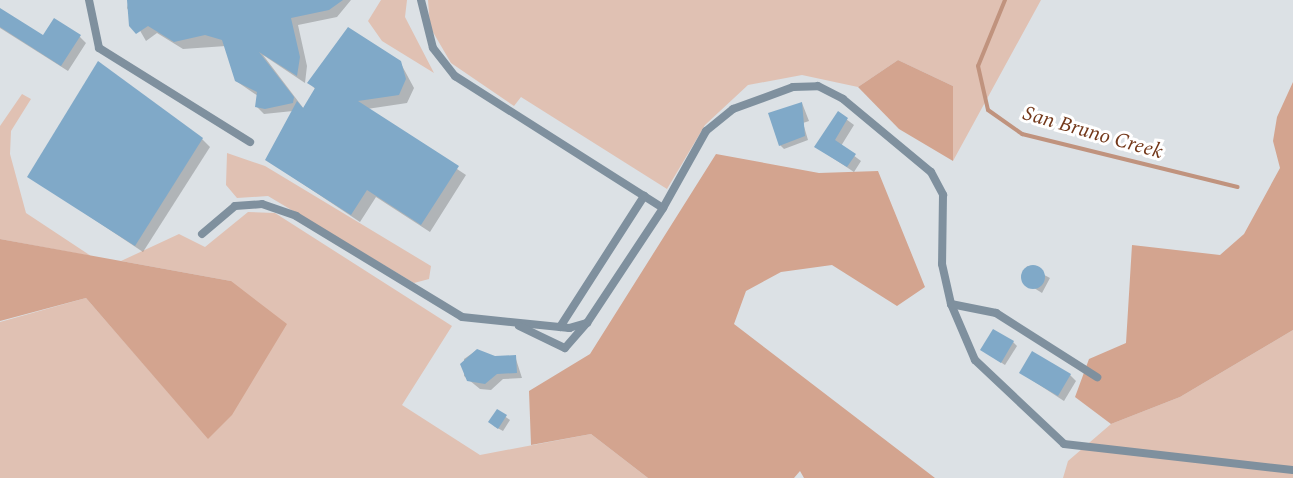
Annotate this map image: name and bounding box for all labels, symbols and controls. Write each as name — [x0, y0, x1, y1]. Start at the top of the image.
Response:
water label: San Bruno Creek — [1020, 101, 1166, 165]

